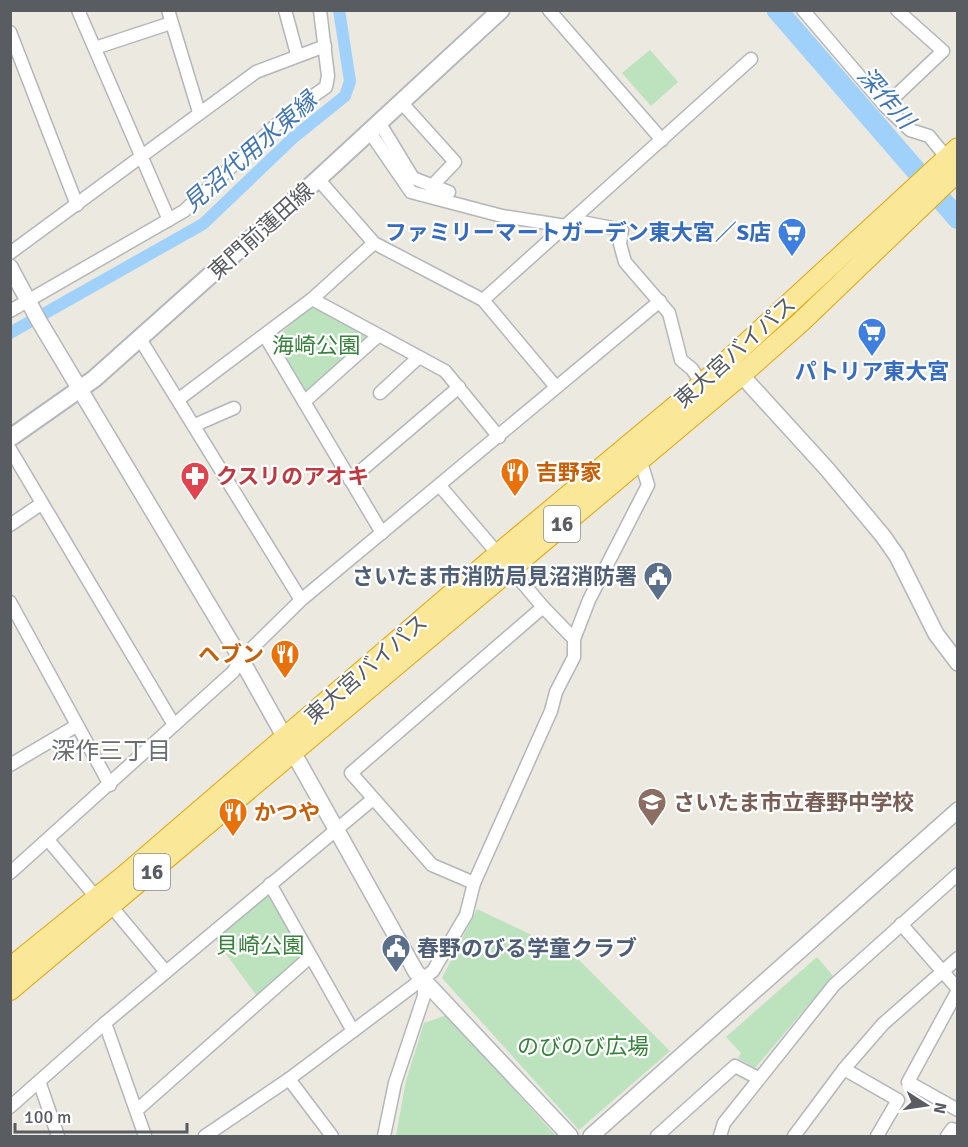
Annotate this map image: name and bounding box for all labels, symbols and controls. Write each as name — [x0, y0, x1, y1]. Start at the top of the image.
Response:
water label: 深作川 — [851, 61, 923, 137]
water label: 見沼代用水東縁 — [177, 84, 326, 218]
street label: 東門前蓮田線 — [203, 177, 319, 285]
supermarket icon: ファミリーマートガーデン東大宮／S店 — [776, 216, 808, 258]
place label: ファミリーマートガーデン東大宮／S店 — [385, 219, 771, 246]
street label: 東大宮バイパス — [669, 291, 801, 413]
supermarket icon: パトリア東大宮 — [856, 316, 888, 358]
park label: 海崎公園 — [272, 332, 360, 359]
place label: パトリア東大宮 — [795, 358, 949, 385]
restaurant icon: 吉野家 — [499, 456, 531, 498]
place label: 吉野家 — [536, 459, 602, 486]
pharmacy icon: クスリのアオキ — [179, 460, 211, 502]
place label: クスリのアオキ — [216, 463, 369, 490]
road number: 16 — [544, 506, 580, 542]
public building icon: さいたま市消防局見沼消防署 — [642, 560, 674, 602]
place label: さいたま市消防局見沼消防署 — [352, 563, 637, 590]
street label: 東大宮バイパス — [299, 608, 433, 730]
restaurant icon: ヘブン — [269, 638, 301, 680]
place label: ヘブン — [198, 641, 264, 668]
district label: 深作三丁目 — [51, 736, 171, 766]
school or university icon: さいたま市立春野中学校 — [636, 786, 668, 828]
place label: さいたま市立春野中学校 — [673, 789, 914, 816]
restaurant icon: かつや — [217, 796, 249, 838]
place label: かつや — [254, 799, 320, 826]
road number: 16 — [134, 854, 170, 890]
park label: 貝崎公園 — [216, 932, 304, 959]
public building icon: 春野のびる学童クラブ — [380, 932, 412, 974]
place label: 春野のびる学童クラブ — [417, 935, 637, 962]
park label: のびのび広場 — [517, 1033, 649, 1060]
north arrow — [896, 1075, 956, 1135]
scale bar — [15, 1096, 188, 1134]
text: N — [929, 1100, 951, 1115]
text: 100 m — [24, 1106, 71, 1128]

